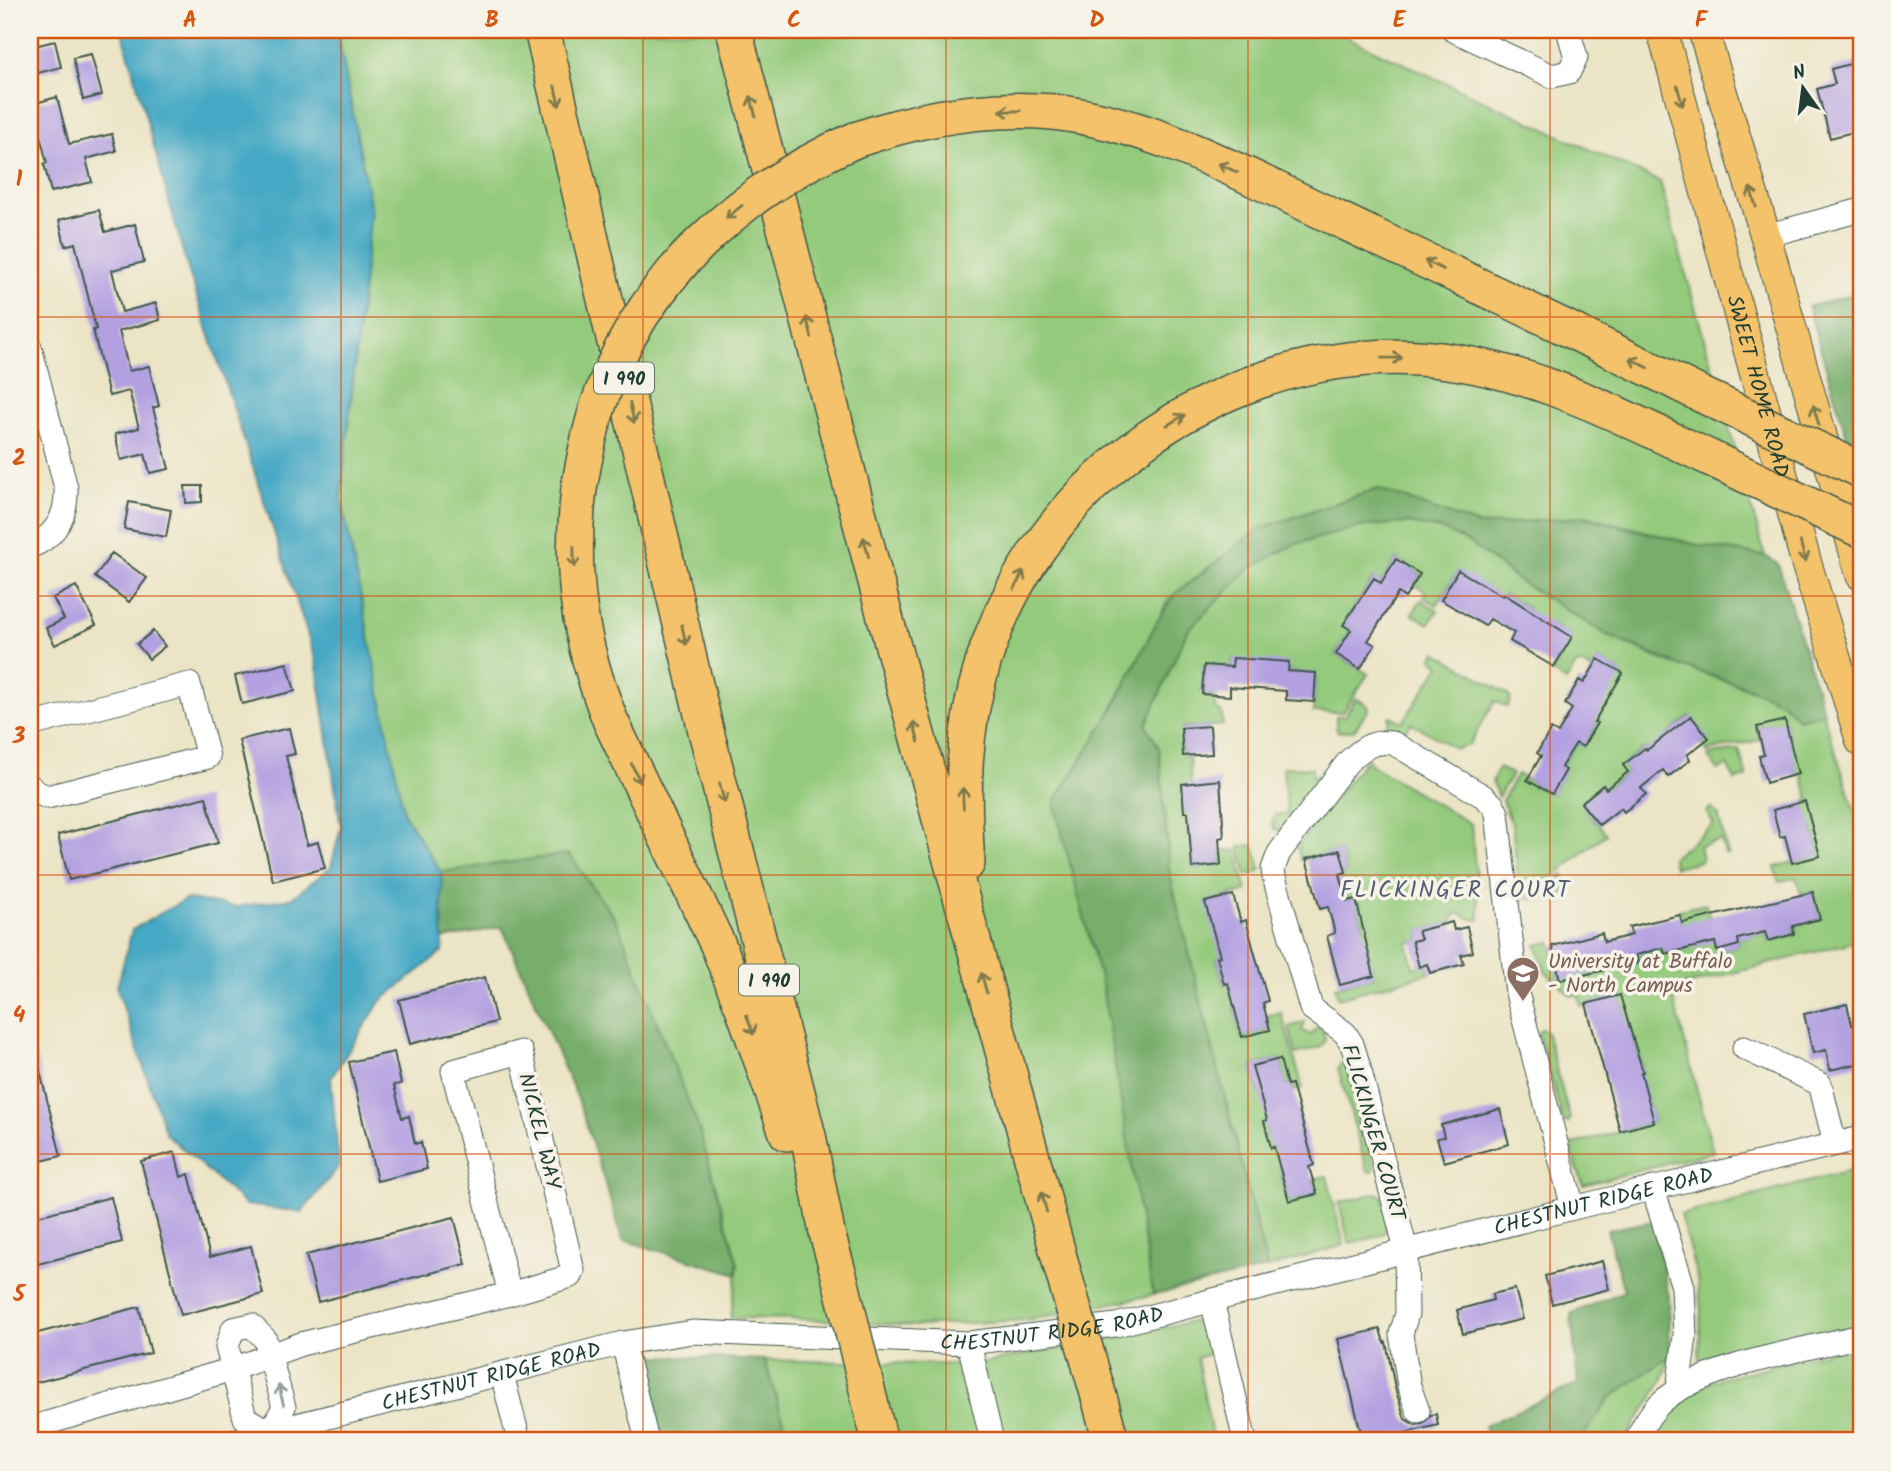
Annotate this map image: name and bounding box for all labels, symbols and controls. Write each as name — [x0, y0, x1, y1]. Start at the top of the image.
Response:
text: A — [183, 3, 197, 39]
text: B — [485, 3, 499, 39]
text: C — [787, 3, 801, 39]
text: D — [1089, 3, 1105, 39]
text: E — [1393, 3, 1407, 39]
text: F — [1695, 3, 1709, 39]
north arrow — [1769, 52, 1839, 122]
text: N — [1790, 57, 1809, 89]
one-way arrow — [551, 84, 565, 107]
one-way arrow — [1674, 84, 1687, 106]
one-way arrow — [746, 95, 759, 118]
one-way arrow — [999, 104, 1022, 118]
one-way arrow — [1218, 161, 1240, 174]
text: 1 — [16, 162, 23, 198]
one-way arrow — [1746, 186, 1758, 208]
one-way arrow — [726, 204, 744, 220]
one-way arrow — [1424, 257, 1445, 271]
street label: SWEET HOME ROAD — [1717, 292, 1797, 481]
one-way arrow — [802, 316, 815, 339]
one-way arrow — [1380, 351, 1403, 364]
one-way arrow — [1629, 356, 1650, 370]
road number: I 990 — [594, 362, 654, 394]
one-way arrow — [626, 401, 639, 424]
one-way arrow — [1809, 404, 1822, 427]
one-way arrow — [1166, 413, 1186, 427]
text: 2 — [12, 441, 26, 477]
one-way arrow — [859, 536, 872, 559]
one-way arrow — [1798, 541, 1811, 563]
one-way arrow — [568, 545, 581, 568]
one-way arrow — [1012, 571, 1026, 591]
one-way arrow — [677, 623, 691, 646]
text: 3 — [12, 719, 26, 755]
one-way arrow — [909, 721, 922, 744]
one-way arrow — [630, 763, 643, 784]
one-way arrow — [716, 781, 729, 804]
one-way arrow — [957, 787, 970, 810]
district label: FLICKINGER COURT — [1340, 873, 1572, 909]
place label: University at Buffalo - North Campus — [1548, 946, 1733, 1003]
school or university icon: University at Buffalo - North Campus — [1504, 954, 1542, 1003]
road number: I 990 — [739, 964, 799, 996]
one-way arrow — [977, 972, 990, 995]
text: 4 — [13, 998, 26, 1034]
one-way arrow — [745, 1014, 757, 1036]
street label: FLICKINGER COURT — [1332, 1040, 1414, 1226]
street label: NICKEL WAY — [508, 1070, 569, 1194]
street label: CHESTNUT RIDGE ROAD — [1490, 1160, 1717, 1246]
one-way arrow — [1037, 1191, 1050, 1213]
text: 5 — [12, 1277, 27, 1313]
street label: CHESTNUT RIDGE ROAD — [940, 1298, 1167, 1361]
street label: CHESTNUT RIDGE ROAD — [378, 1334, 605, 1421]
one-way arrow — [274, 1385, 287, 1407]

